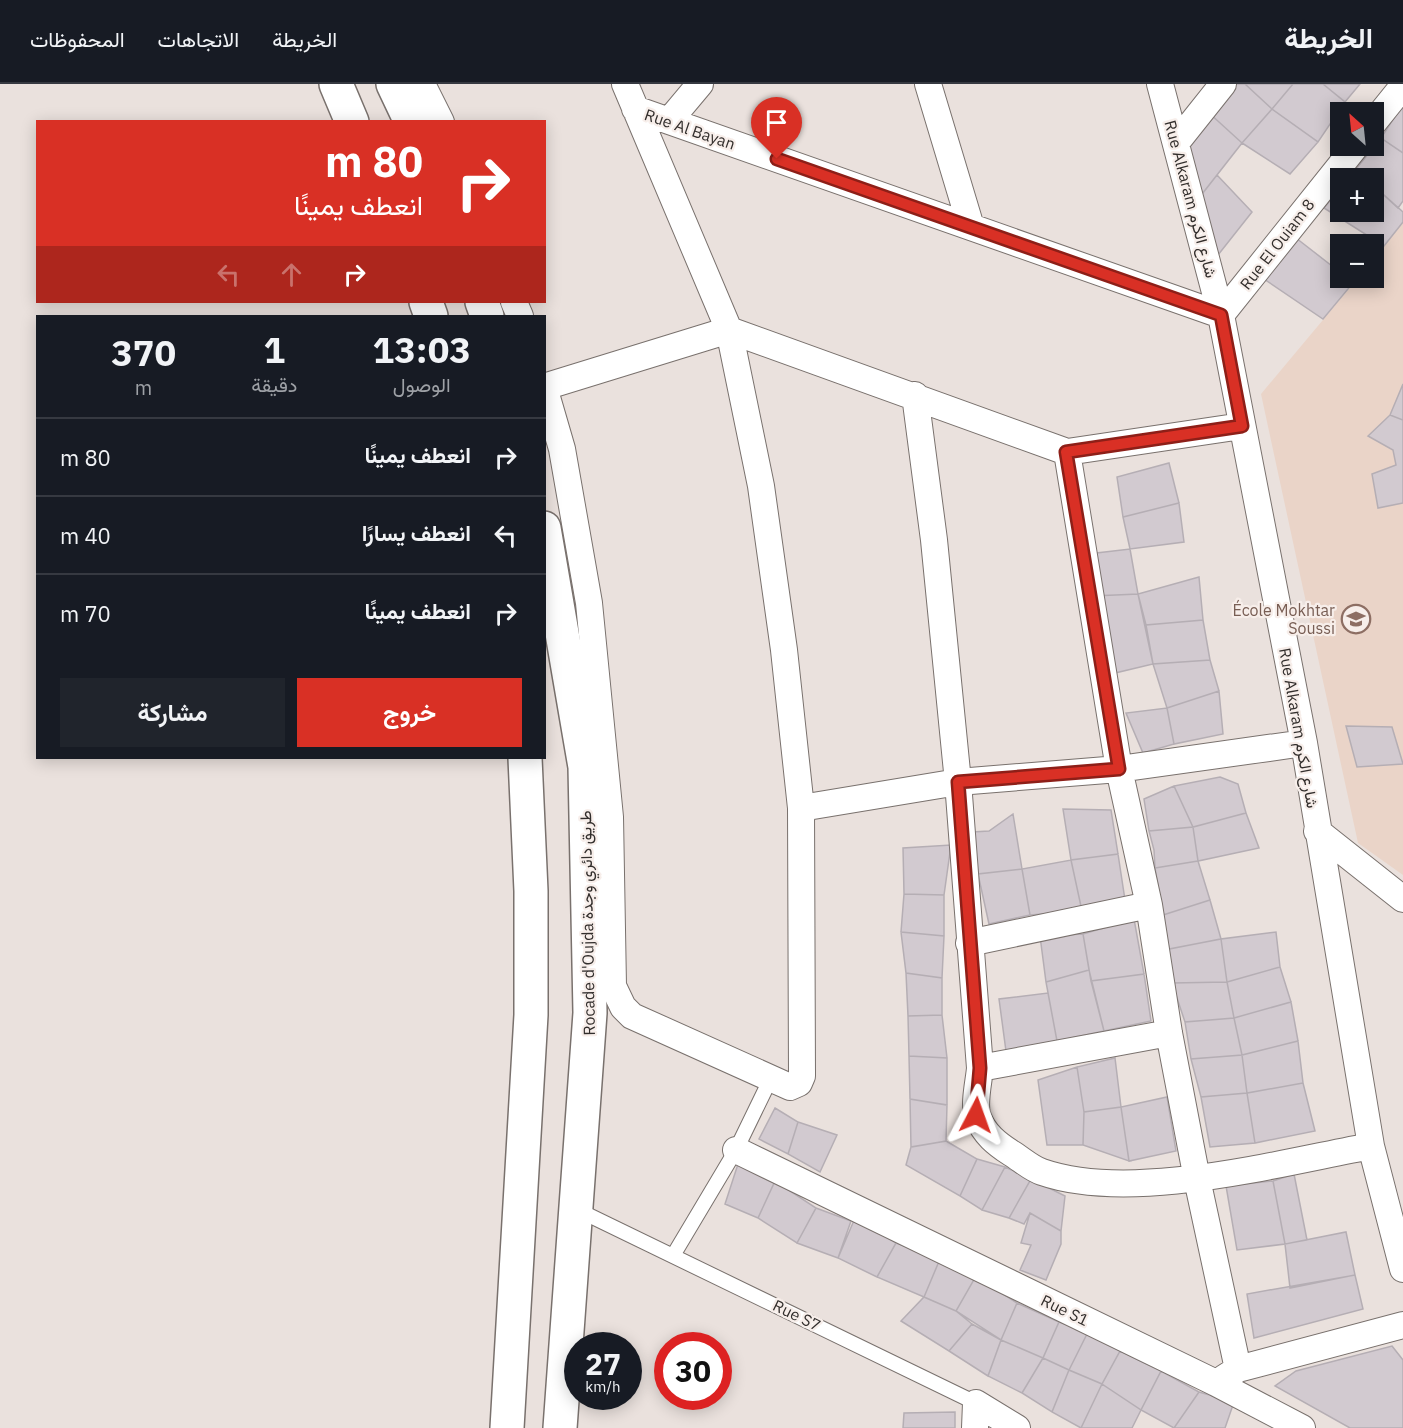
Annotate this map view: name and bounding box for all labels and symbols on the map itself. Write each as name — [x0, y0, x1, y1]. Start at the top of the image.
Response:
pin — [751, 97, 802, 159]
north arrow — [1330, 102, 1384, 156]
street label: Rue Al Bayan — [642, 104, 738, 154]
street label: Rue Alkaram شارع الكرم — [1158, 118, 1222, 281]
street label: Rue El Ouiam 8 — [1235, 195, 1319, 293]
place label: École Mokhtar Soussi — [1233, 599, 1335, 638]
school or university icon: École Mokhtar Soussi — [1340, 603, 1372, 635]
street label: Rue Alkaram شارع الكرم — [1273, 646, 1323, 810]
street label: Rocade d'Oujda طريق دائري وجدة — [575, 810, 603, 1036]
position arrow — [944, 1083, 1008, 1147]
street label: Rue S1 — [1038, 1290, 1092, 1330]
street label: Rue S7 — [770, 1295, 824, 1335]
speed limit sign: 30 — [654, 1332, 732, 1410]

